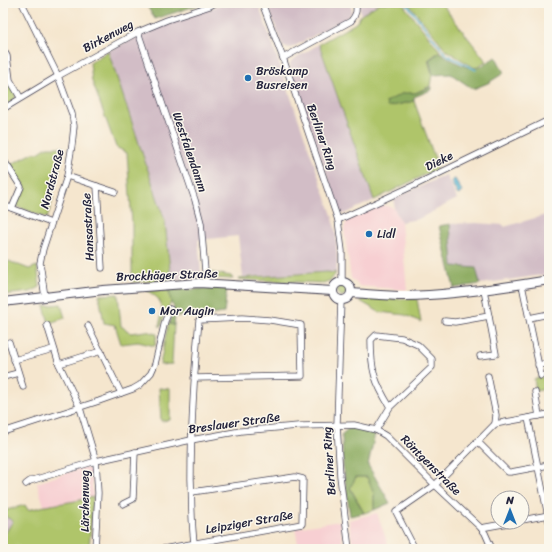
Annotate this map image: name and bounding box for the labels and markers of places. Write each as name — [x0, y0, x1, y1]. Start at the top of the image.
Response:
place label: Bröskamp Busreisen — [256, 60, 309, 96]
marker: Bröskamp Busreisen — [243, 73, 253, 83]
place label: Lidl — [377, 223, 396, 245]
marker: Lidl — [364, 229, 374, 239]
place label: Mor Augin — [160, 300, 215, 322]
marker: Mor Augin — [147, 306, 157, 316]

